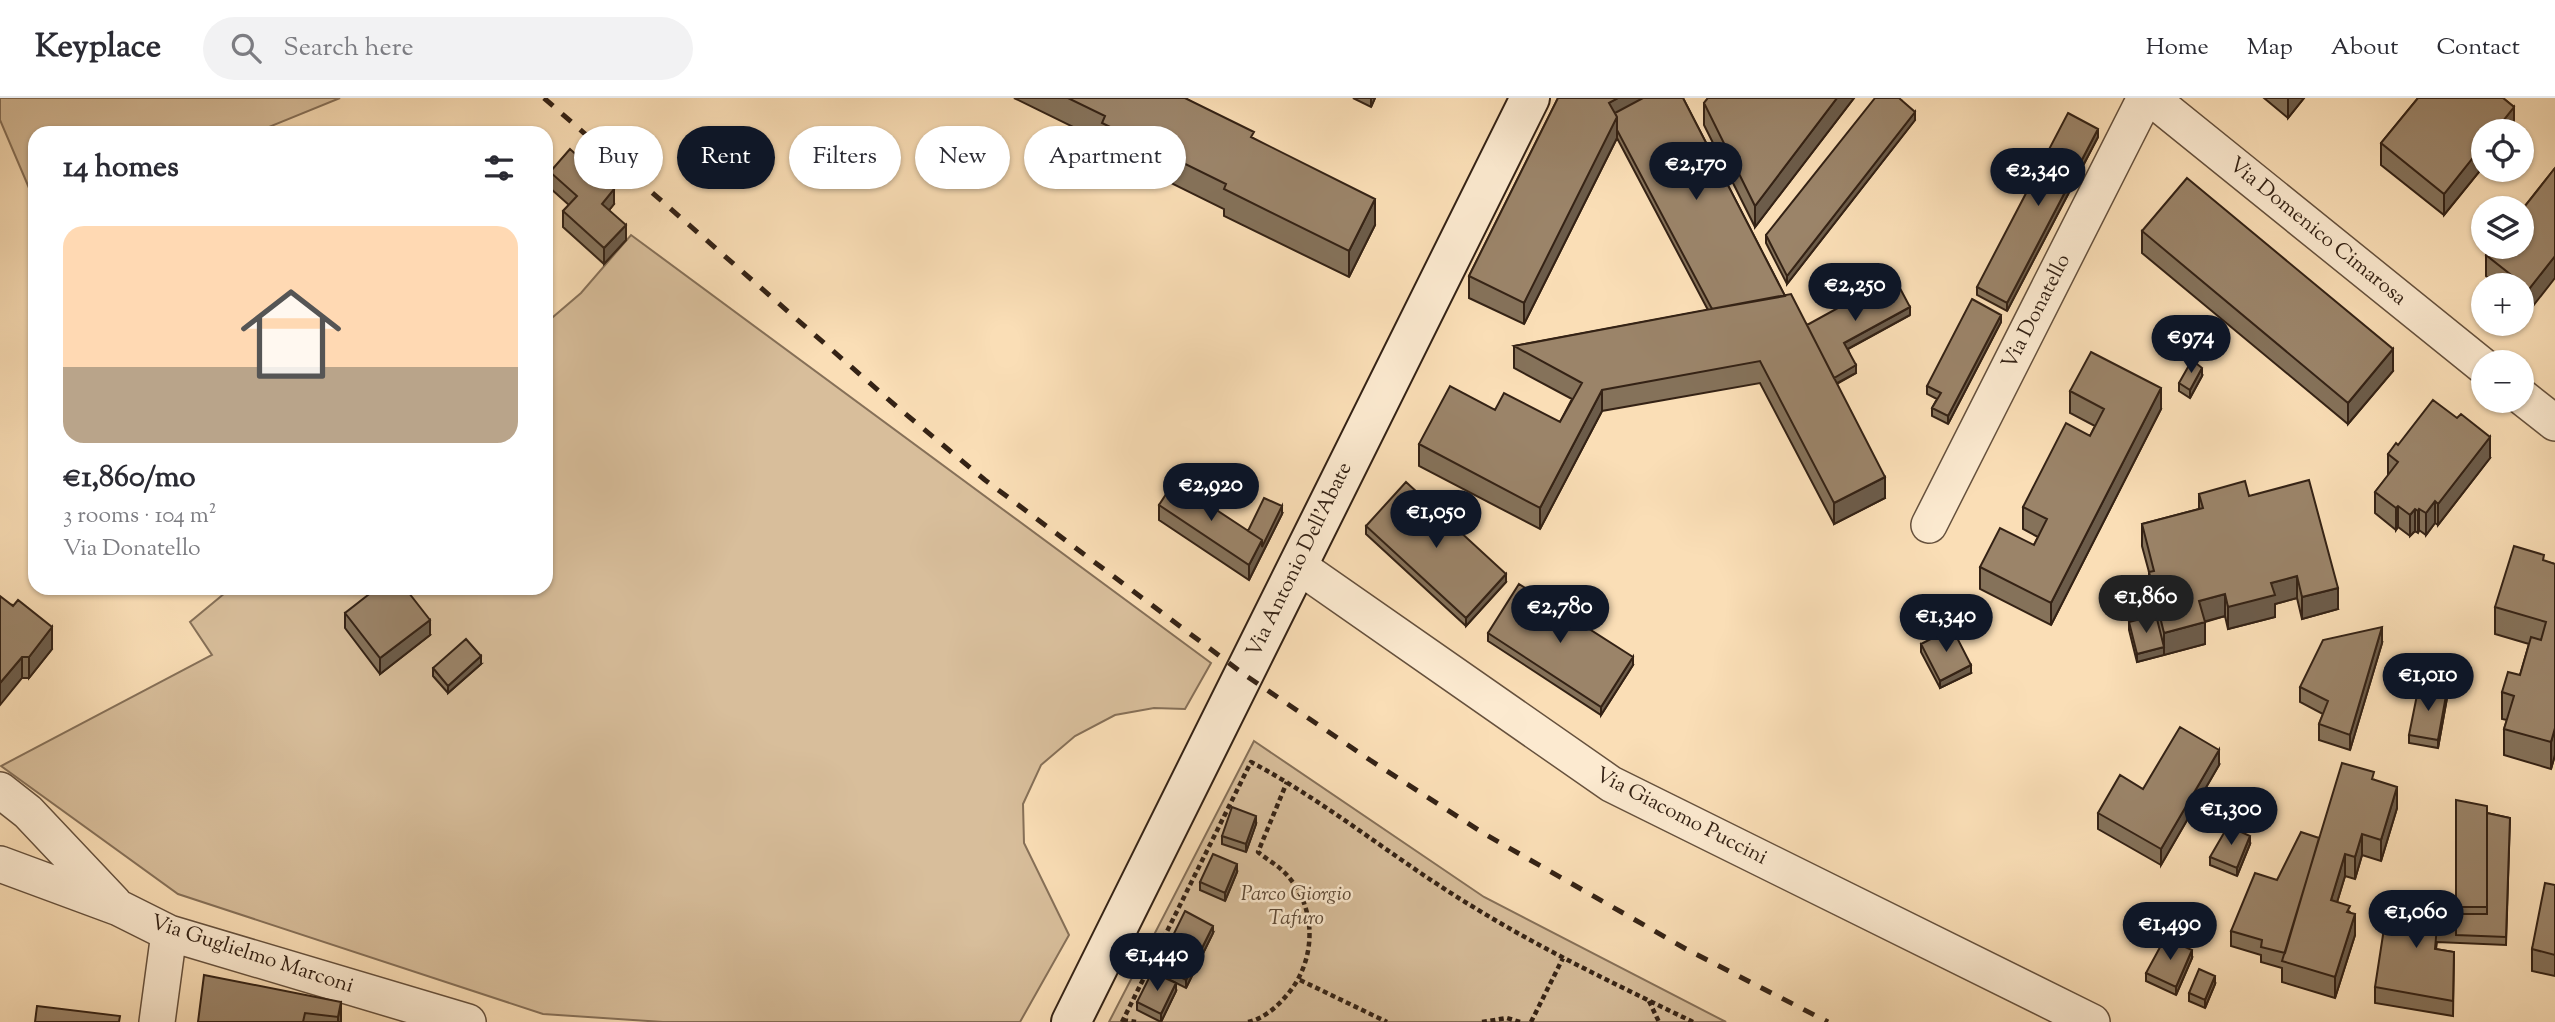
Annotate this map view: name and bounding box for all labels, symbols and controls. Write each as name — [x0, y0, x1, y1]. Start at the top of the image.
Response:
search box — [203, 17, 693, 80]
text: Keyplace — [35, 24, 161, 72]
icon: search — [227, 29, 265, 67]
text: Search here — [283, 30, 414, 67]
text: Home — [2146, 31, 2209, 65]
text: Map — [2247, 31, 2293, 65]
text: About — [2331, 31, 2398, 65]
text: Contact — [2436, 31, 2520, 65]
map controls — [2471, 119, 2534, 413]
button: locate — [2471, 119, 2534, 182]
chip: Buy — [574, 126, 663, 189]
chip: Rent — [677, 126, 775, 189]
chip: Filters — [789, 126, 901, 189]
chip: New — [915, 126, 1010, 189]
chip: Apartment — [1024, 126, 1186, 189]
pin: €2,170 — [1639, 142, 1753, 202]
text: 14 homes — [63, 147, 179, 190]
text: €2,170 — [1665, 148, 1727, 181]
pin: €2,340 — [1981, 148, 2095, 208]
icon: filters — [480, 149, 518, 187]
street label: Via Domenico Cimarosa — [2222, 151, 2413, 313]
text: €2,340 — [2006, 154, 2070, 187]
button: layers — [2471, 196, 2534, 259]
street label: Via Donatello — [1995, 249, 2079, 375]
pin: €2,250 — [1798, 264, 1912, 323]
text: €2,250 — [1824, 269, 1886, 302]
icon: home — [228, 271, 354, 397]
button: + — [2471, 273, 2534, 336]
pin: €974 — [2150, 316, 2232, 375]
text: €974 — [2168, 321, 2214, 354]
button: − — [2471, 350, 2534, 413]
text: €1,860/mo — [63, 457, 196, 500]
street label: Via Antonio Dell'Abate — [1240, 457, 1360, 663]
pin: €2,920 — [1154, 464, 1268, 523]
text: €2,920 — [1179, 469, 1243, 502]
pin: €1,050 — [1379, 490, 1493, 550]
text: €1,050 — [1406, 496, 1466, 529]
text: 3 rooms · 104 m² — [63, 500, 217, 533]
text: Via Donatello — [63, 533, 201, 566]
pin: €1,860 — [2089, 575, 2203, 635]
text: €1,860 — [2115, 581, 2177, 614]
pin: €2,780 — [1503, 586, 1617, 645]
text: €2,780 — [1527, 591, 1593, 624]
pin: €1,340 — [1889, 594, 2003, 654]
text: €1,340 — [1916, 600, 1976, 633]
pin: €1,010 — [2371, 654, 2485, 713]
text: €1,010 — [2399, 659, 2457, 692]
street label: Via Giacomo Puccini — [1590, 761, 1772, 873]
pin: €1,300 — [2174, 788, 2288, 847]
text: €1,300 — [2200, 793, 2262, 826]
park label: Parco Giorgio Tafuro — [1241, 880, 1351, 934]
pin: €1,060 — [2359, 890, 2473, 950]
text: €1,060 — [2385, 896, 2447, 929]
pin: €1,490 — [2113, 902, 2227, 962]
street label: Via Guglielmo Marconi — [147, 908, 357, 1002]
text: €1,490 — [2139, 908, 2201, 941]
pin: €1,440 — [1100, 934, 1214, 993]
text: €1,440 — [1126, 939, 1188, 972]

